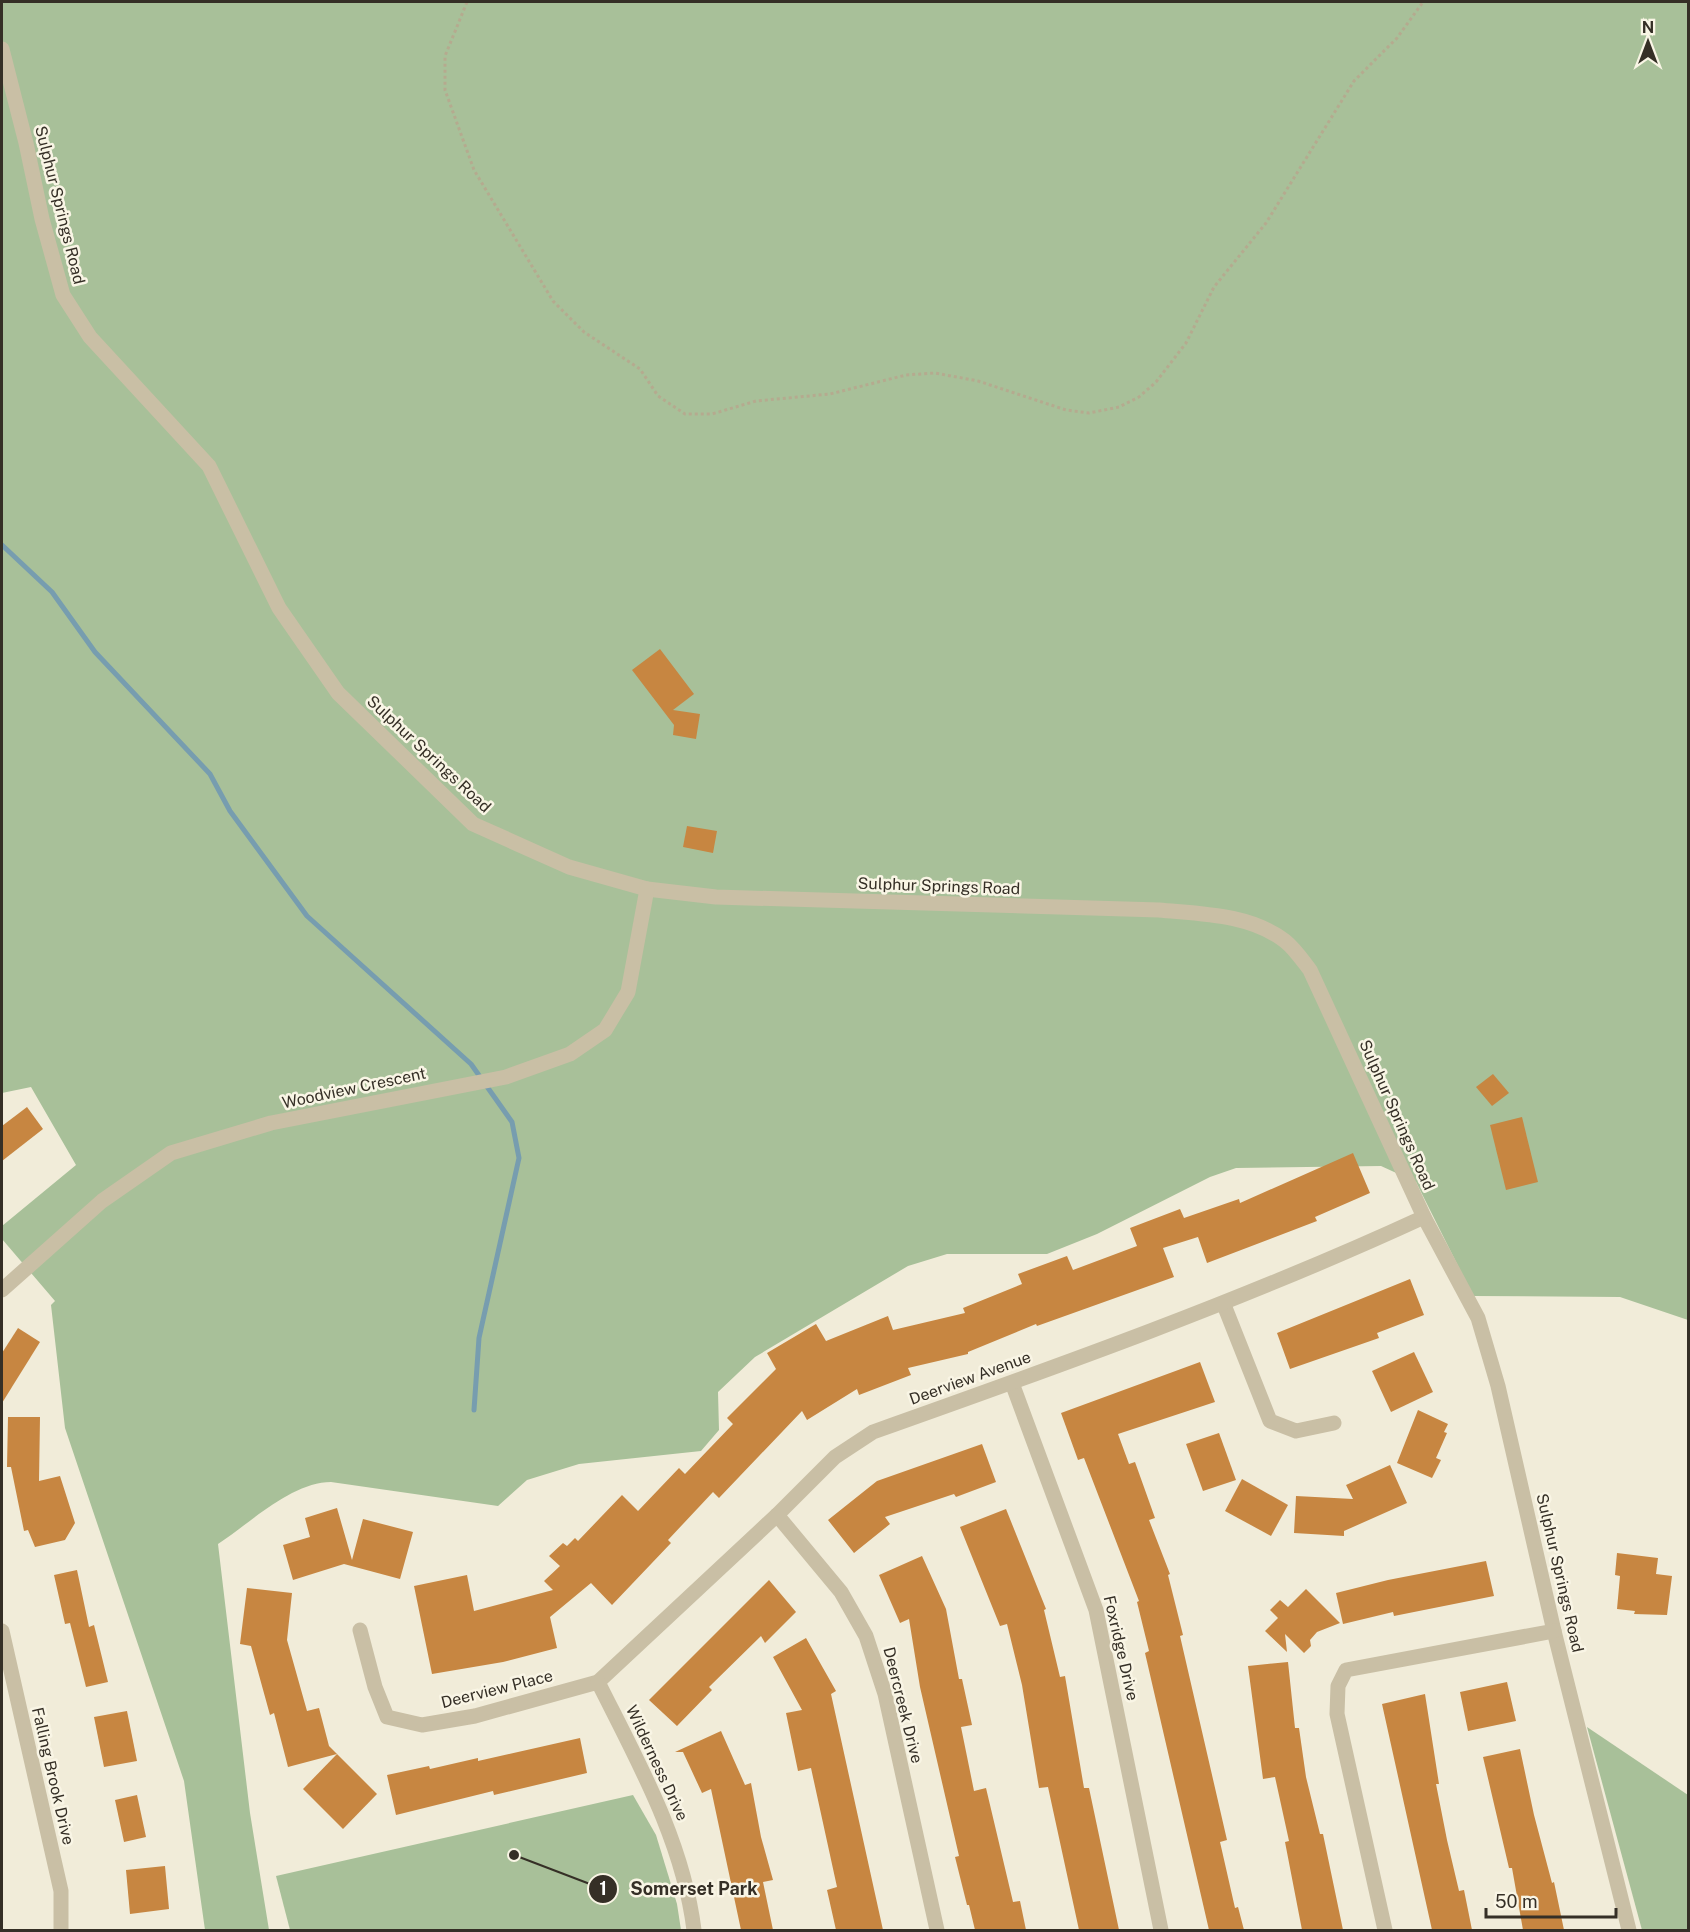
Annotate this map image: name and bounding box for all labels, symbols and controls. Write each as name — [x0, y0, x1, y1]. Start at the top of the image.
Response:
north arrow — [1618, 12, 1678, 72]
text: N — [1642, 18, 1654, 37]
street label: Sulphur Springs Road — [31, 124, 89, 286]
street label: Sulphur Springs Road — [363, 692, 495, 816]
street label: Sulphur Springs Road — [857, 874, 1021, 898]
street label: Sulphur Springs Road — [1355, 1037, 1439, 1193]
street label: Woodview Crescent — [280, 1063, 428, 1113]
street label: Deerview Avenue — [907, 1347, 1033, 1409]
street label: Sulphur Springs Road — [1532, 1492, 1588, 1654]
street label: Foxridge Drive — [1100, 1594, 1142, 1702]
street label: Deercreek Drive — [879, 1645, 927, 1765]
street label: Deerview Place — [439, 1666, 555, 1712]
street label: Wilderness Drive — [622, 1702, 692, 1824]
street label: Falling Brook Drive — [28, 1705, 78, 1847]
callout: Somerset Park — [588, 1871, 769, 1907]
text: 1 — [599, 1878, 607, 1899]
text: Somerset Park — [630, 1878, 758, 1899]
scale bar — [1486, 1881, 1616, 1919]
text: 50 m — [1495, 1891, 1538, 1912]

